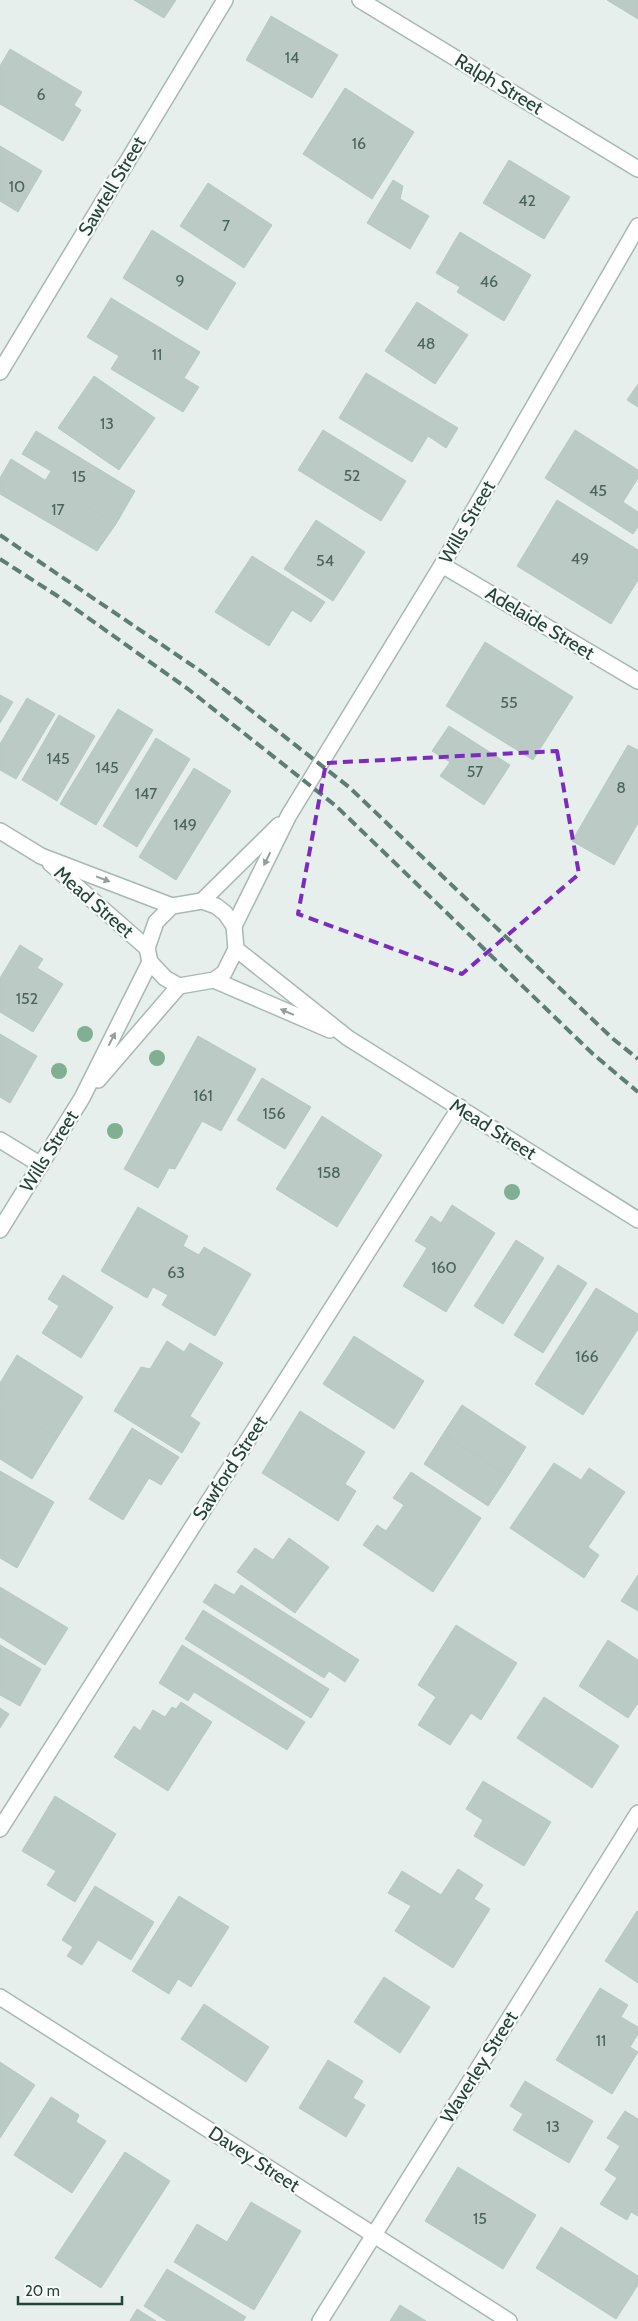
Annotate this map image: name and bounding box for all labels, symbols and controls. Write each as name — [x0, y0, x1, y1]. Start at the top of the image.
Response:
house number: 14 — [285, 48, 299, 67]
street label: Ralph Street — [451, 49, 548, 120]
house number: 6 — [36, 85, 46, 104]
street label: Sawtell Street — [73, 132, 151, 240]
house number: 16 — [352, 134, 366, 153]
house number: 10 — [9, 177, 25, 196]
house number: 42 — [518, 191, 536, 210]
house number: 7 — [222, 216, 230, 235]
house number: 9 — [175, 271, 185, 290]
house number: 46 — [480, 272, 498, 291]
house number: 48 — [417, 334, 435, 353]
house number: 11 — [152, 345, 162, 364]
house number: 13 — [100, 414, 114, 433]
house number: 52 — [343, 466, 361, 485]
house number: 15 — [72, 467, 86, 486]
street label: Wills Street — [434, 476, 500, 568]
house number: 45 — [589, 481, 607, 500]
house number: 17 — [51, 500, 65, 519]
house number: 49 — [571, 549, 589, 568]
house number: 54 — [316, 551, 334, 570]
street label: Adelaide Street — [481, 582, 599, 665]
house number: 55 — [500, 693, 518, 712]
house number: 145 — [46, 749, 70, 768]
house number: 145 — [95, 758, 119, 777]
house number: 57 — [467, 762, 483, 781]
house number: 8 — [616, 778, 626, 797]
house number: 147 — [135, 784, 157, 803]
house number: 149 — [173, 815, 197, 834]
one-way arrow — [263, 852, 271, 866]
street label: Mead Street — [50, 861, 139, 943]
one-way arrow — [96, 876, 110, 884]
house number: 152 — [16, 989, 38, 1008]
one-way arrow — [280, 1007, 294, 1015]
one-way arrow — [108, 1032, 116, 1046]
house number: 161 — [193, 1086, 213, 1105]
street label: Mead Street — [445, 1093, 541, 1165]
house number: 156 — [263, 1104, 285, 1123]
street label: Wills Street — [15, 1105, 83, 1196]
house number: 158 — [317, 1163, 341, 1182]
house number: 160 — [431, 1258, 457, 1277]
house number: 63 — [167, 1263, 185, 1282]
house number: 166 — [575, 1347, 599, 1366]
street label: Sawford Street — [188, 1411, 273, 1524]
street label: Waverley Street — [435, 2006, 523, 2127]
house number: 11 — [596, 2031, 606, 2050]
house number: 13 — [546, 2117, 560, 2136]
street label: Davey Street — [204, 2121, 304, 2197]
house number: 15 — [473, 2209, 487, 2228]
scale bar — [18, 2274, 121, 2306]
text: 20 m — [25, 2282, 60, 2300]

